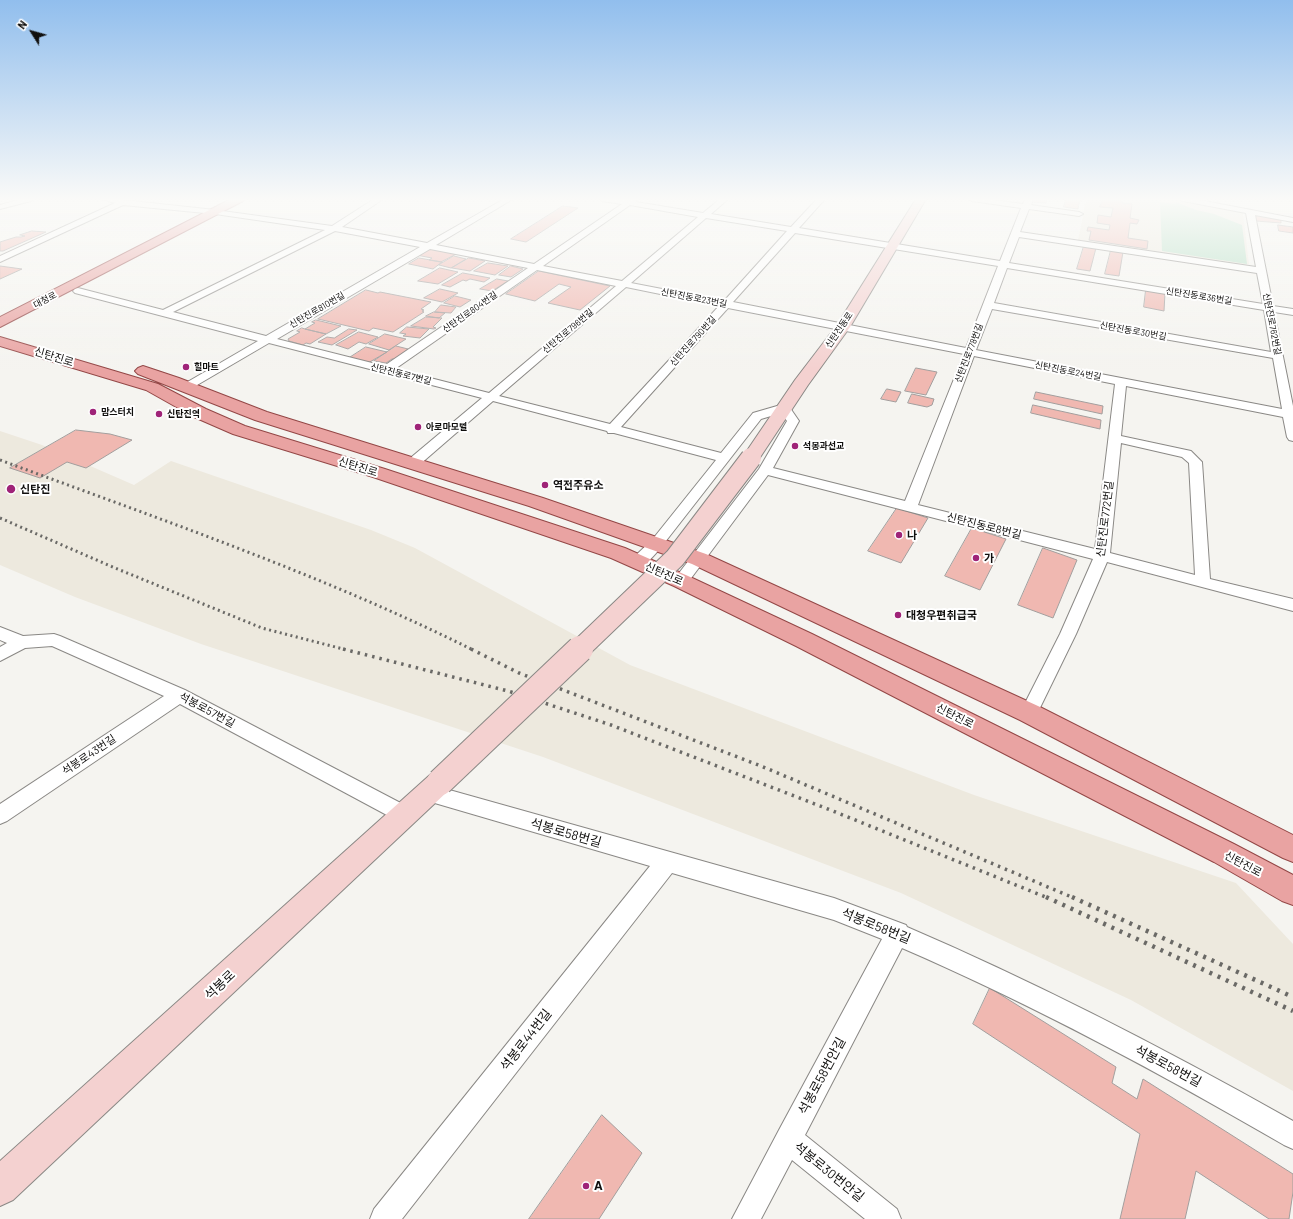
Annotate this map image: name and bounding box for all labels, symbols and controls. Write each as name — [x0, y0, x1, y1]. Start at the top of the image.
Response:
north arrow — [12, 12, 52, 52]
text: N — [15, 18, 29, 31]
street label: 신탄진동로36번길 — [1165, 285, 1233, 307]
street label: 신탄진동로23번길 — [660, 286, 728, 310]
street label: 대청로 — [31, 289, 59, 311]
street label: 신탄진로804번길 — [441, 289, 499, 335]
street label: 신탄진로810번길 — [287, 290, 347, 330]
street label: 신탄진로762번길 — [1261, 292, 1283, 356]
street label: 신탄진로796번길 — [540, 307, 596, 355]
street label: 신탄진동로 — [823, 310, 855, 350]
street label: 신탄진로790번길 — [668, 314, 718, 368]
street label: 신탄진동로30번길 — [1099, 320, 1167, 342]
street label: 신탄진로778번길 — [953, 322, 985, 384]
street label: 신탄진로 — [33, 345, 75, 369]
street label: 신탄진동로24번길 — [1034, 359, 1102, 383]
street label: 신탄진동로7번길 — [370, 361, 432, 387]
marker: 힐마트 — [181, 362, 191, 372]
place label: 힐마트 — [194, 362, 219, 372]
marker: 맘스터치 — [88, 407, 98, 417]
place label: 맘스터치 — [101, 407, 134, 417]
marker: 신탄진역 — [154, 409, 164, 419]
place label: 신탄진역 — [167, 409, 200, 419]
marker: 아로마모텔 — [413, 422, 423, 432]
place label: 아로마모텔 — [426, 422, 467, 432]
marker: 석봉과선교 — [790, 441, 800, 451]
place label: 석봉과선교 — [803, 441, 844, 451]
street label: 신탄진로 — [337, 455, 379, 479]
place label: 역전주유소 — [553, 478, 604, 492]
marker: 역전주유소 — [540, 480, 550, 490]
street label: 신탄진로772번길 — [1094, 480, 1116, 558]
place label: 신탄진 — [20, 482, 50, 496]
marker: 신탄진 — [5, 483, 17, 495]
street label: 신탄진동로8번길 — [945, 510, 1023, 542]
place label: 나 — [907, 528, 917, 542]
marker: 나 — [894, 530, 904, 540]
place label: 가 — [984, 551, 994, 565]
marker: 가 — [971, 553, 981, 563]
street label: 신탄진로 — [643, 560, 685, 588]
place label: 대청우편취급국 — [906, 608, 977, 622]
marker: 대청우편취급국 — [893, 610, 903, 620]
street label: 석봉로57번길 — [177, 690, 237, 730]
street label: 신탄진로 — [934, 701, 976, 731]
street label: 석봉로43번길 — [59, 732, 119, 778]
street label: 석봉로58번길 — [529, 815, 603, 851]
street label: 신탄진로 — [1222, 849, 1264, 879]
street label: 석봉로58번길 — [839, 905, 913, 947]
street label: 석봉로 — [202, 967, 238, 1003]
street label: 석봉로44번길 — [497, 1006, 555, 1074]
street label: 석봉로58번안길 — [795, 1035, 849, 1117]
street label: 석봉로58번길 — [1132, 1042, 1204, 1090]
street label: 석봉로30번안길 — [791, 1139, 867, 1205]
place label: A — [594, 1178, 603, 1194]
marker: A — [581, 1181, 591, 1191]

